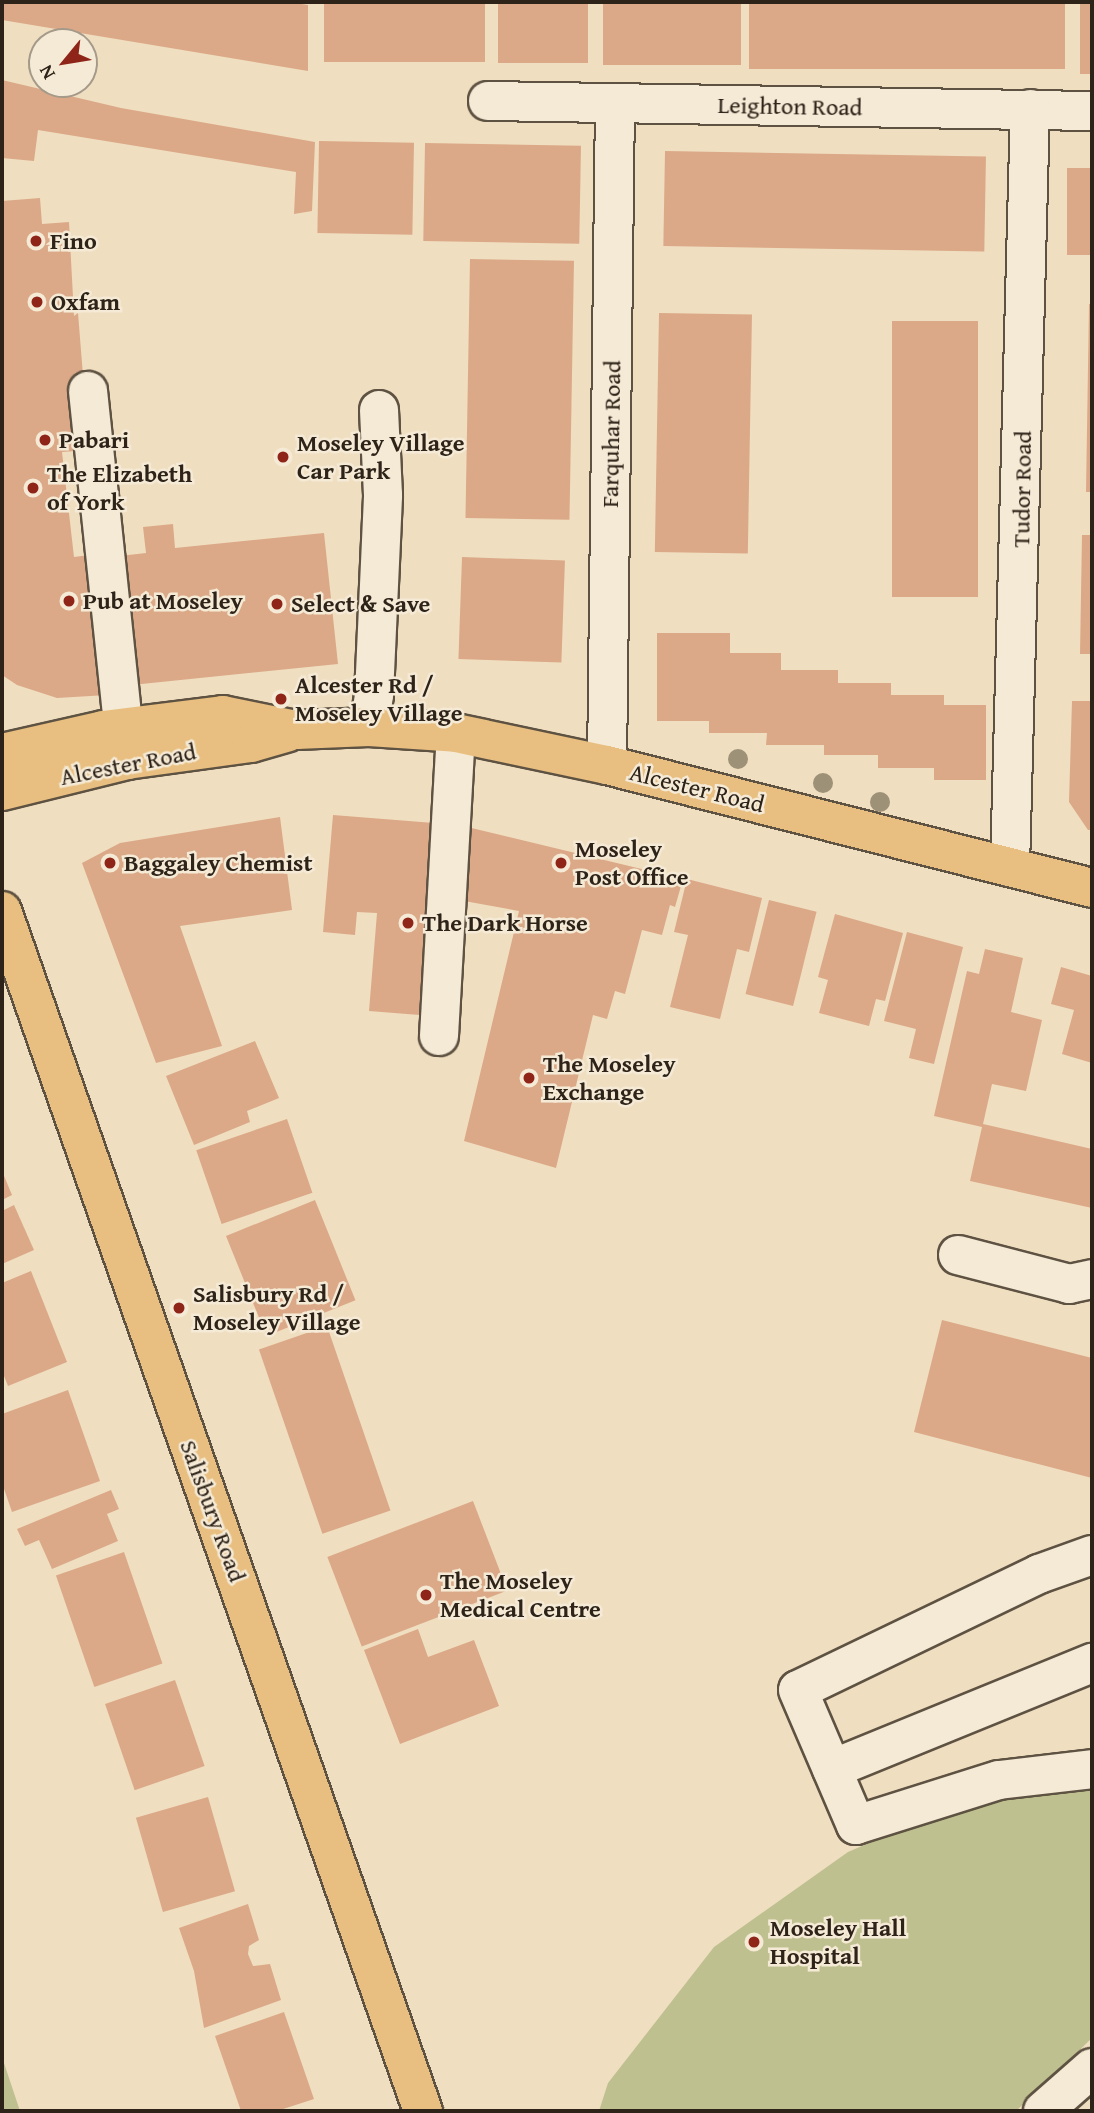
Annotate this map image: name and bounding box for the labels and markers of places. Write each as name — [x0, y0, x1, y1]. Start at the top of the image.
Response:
place label: Fino — [50, 227, 97, 255]
marker: Fino — [28, 233, 44, 249]
place label: Oxfam — [51, 288, 120, 316]
marker: Oxfam — [29, 294, 45, 310]
place label: Pabari — [59, 426, 129, 454]
place label: Moseley Village Car Park — [297, 429, 464, 485]
marker: Pabari — [37, 432, 53, 448]
marker: Moseley Village Car Park — [275, 449, 291, 465]
place label: The Elizabeth of York — [47, 460, 192, 516]
marker: The Elizabeth of York — [25, 480, 41, 496]
place label: Pub at Moseley — [83, 587, 243, 615]
place label: Select & Save — [291, 590, 430, 618]
marker: Pub at Moseley — [61, 593, 77, 609]
marker: Select & Save — [269, 596, 285, 612]
place label: Alcester Rd / Moseley Village — [295, 671, 462, 727]
marker: Alcester Rd / Moseley Village — [273, 691, 289, 707]
place label: Moseley Post Office — [575, 835, 689, 891]
place label: Baggaley Chemist — [124, 849, 312, 877]
marker: Baggaley Chemist — [102, 855, 118, 871]
marker: Moseley Post Office — [553, 855, 569, 871]
place label: The Dark Horse — [422, 909, 588, 937]
marker: The Dark Horse — [400, 915, 416, 931]
place label: The Moseley Exchange — [543, 1050, 675, 1106]
marker: The Moseley Exchange — [521, 1070, 537, 1086]
place label: Salisbury Rd / Moseley Village — [193, 1280, 360, 1336]
marker: Salisbury Rd / Moseley Village — [171, 1300, 187, 1316]
place label: The Moseley Medical Centre — [440, 1567, 601, 1623]
marker: The Moseley Medical Centre — [418, 1587, 434, 1603]
place label: Moseley Hall Hospital — [770, 1914, 906, 1970]
marker: Moseley Hall Hospital — [744, 1932, 764, 1952]

